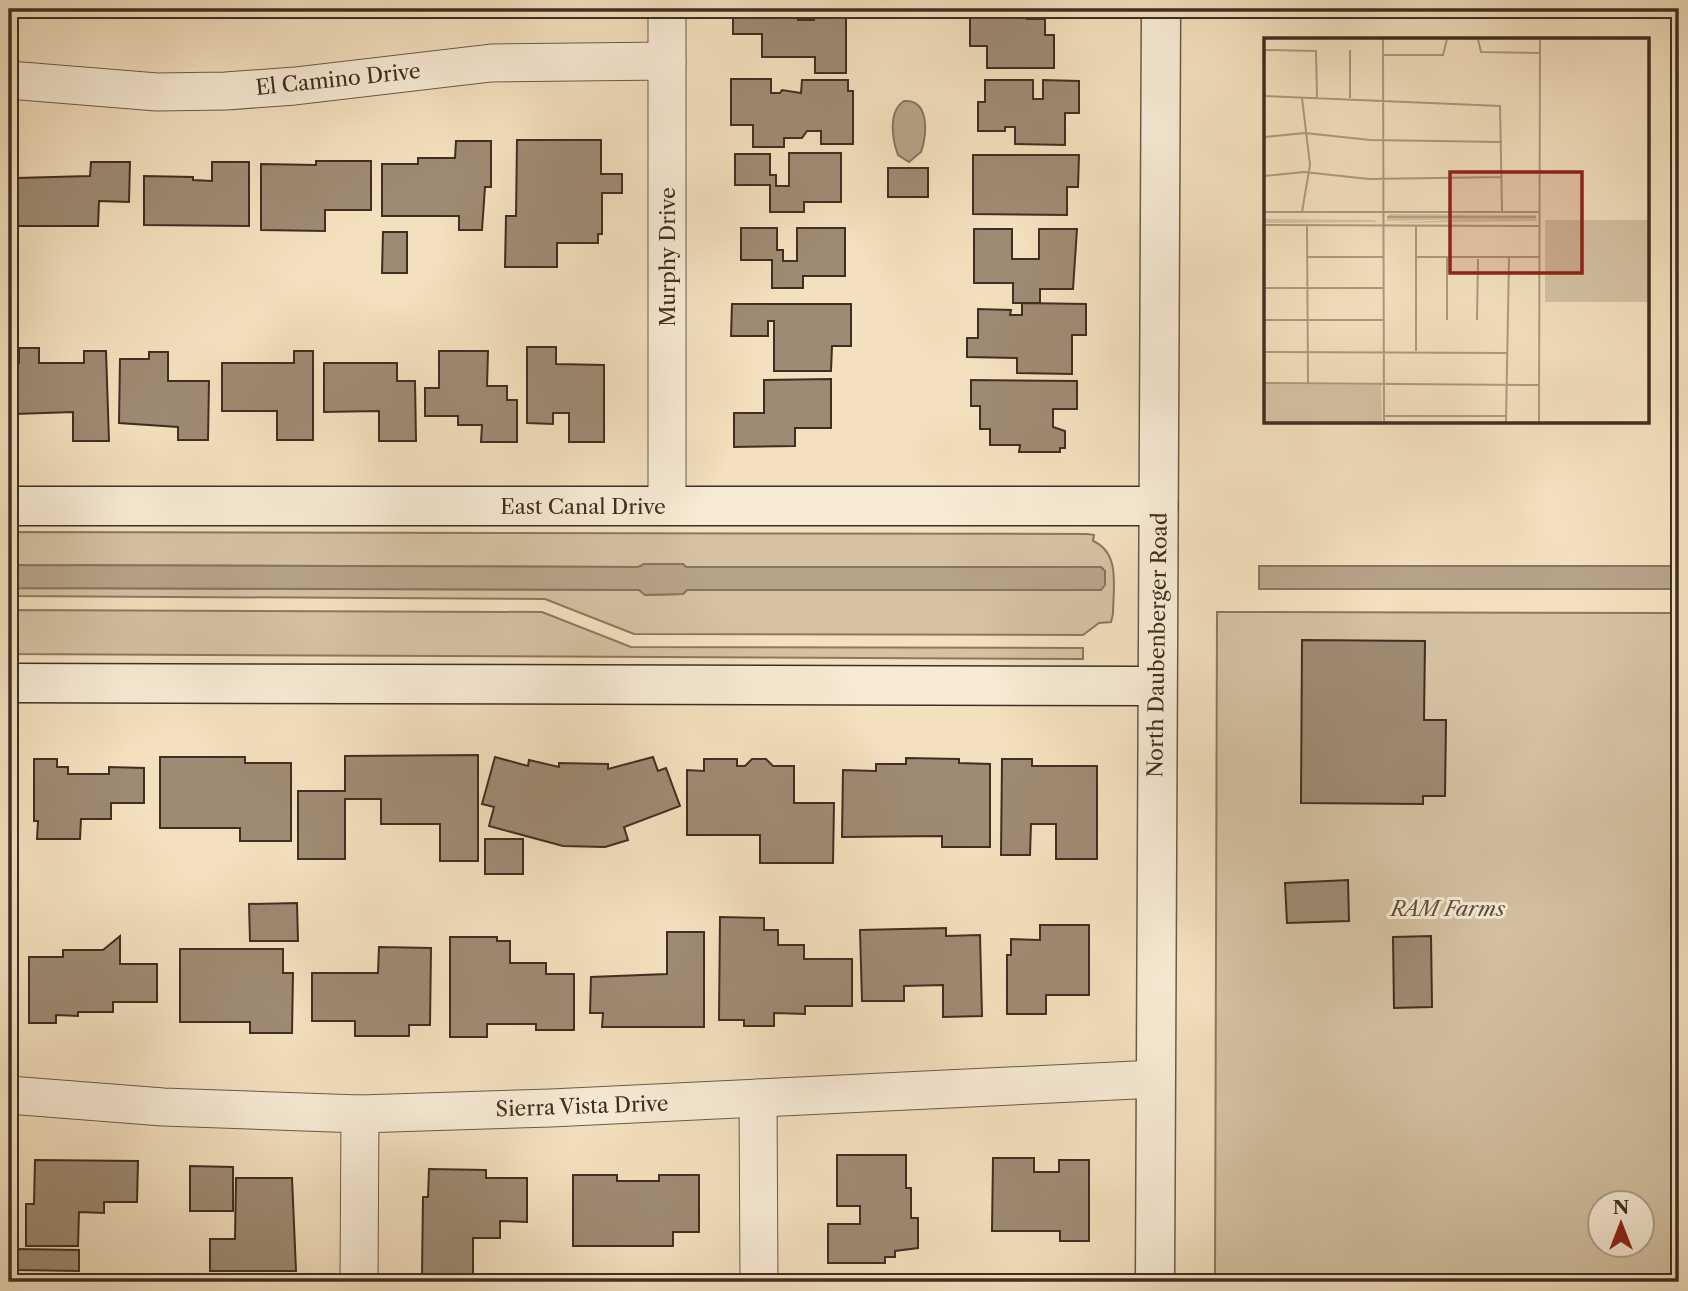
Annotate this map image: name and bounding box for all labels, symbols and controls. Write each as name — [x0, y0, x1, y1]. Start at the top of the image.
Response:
inset map — [1264, 38, 1650, 424]
street label: El Camino Drive — [254, 58, 422, 100]
street label: Murphy Drive — [655, 187, 680, 327]
street label: East Canal Drive — [500, 494, 666, 519]
street label: North Daubenberger Road — [1142, 512, 1172, 778]
park label: RAM Farms — [1389, 896, 1506, 921]
street label: Sierra Vista Drive — [495, 1090, 669, 1122]
north arrow — [1586, 1190, 1656, 1260]
text: N — [1613, 1196, 1629, 1219]

